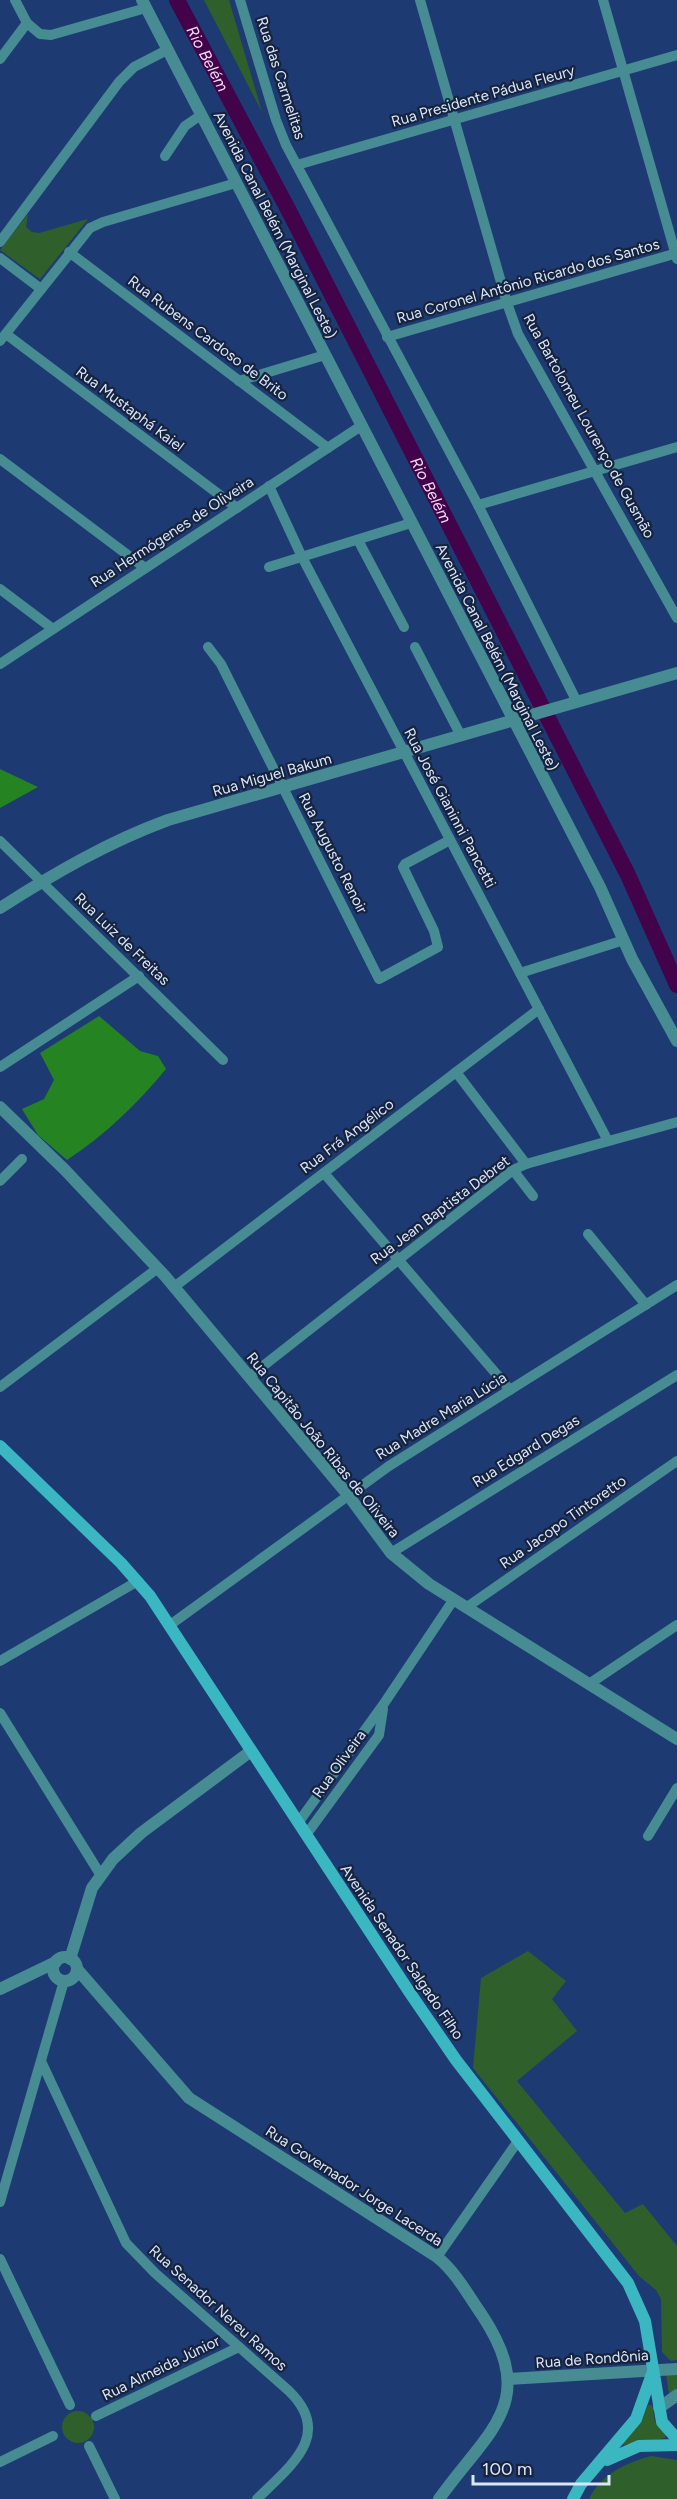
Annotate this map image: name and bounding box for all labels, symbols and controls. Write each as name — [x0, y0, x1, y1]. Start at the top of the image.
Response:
street label: Rua das Carmelitas — [253, 14, 309, 142]
water label: Rio Belém — [183, 22, 233, 95]
street label: Rua Presidente Pádua Fleury — [389, 61, 577, 131]
street label: Avenida Canal Belém (Marginal Leste) — [210, 108, 340, 342]
street label: Rua Coronel Antônio Ricardo dos Santos — [394, 235, 662, 327]
street label: Rua Rubens Cardoso de Brito — [124, 272, 292, 404]
street label: Rua Bartolomeu Lourenço de Gusmão — [520, 311, 659, 542]
street label: Rua Mustaphá Kaiel — [72, 362, 188, 456]
water label: Rio Belém — [407, 454, 456, 526]
street label: Rua Hermógenes de Oliveira — [87, 473, 257, 591]
street label: Avenida Canal Belém (Marginal Leste) — [432, 540, 562, 774]
street label: Rua José Gianinni Pancetti — [400, 725, 500, 891]
street label: Rua Miguel Bakum — [210, 749, 334, 801]
street label: Rua Augusto Renoir — [295, 790, 371, 916]
street label: Rua Luiz de Freitas — [71, 889, 173, 989]
street label: Rua Frá Angélico — [297, 1095, 398, 1177]
street label: Rua Jean Baptista Debret — [367, 1152, 513, 1268]
street label: Rua Capitão João Ribas de Oliveira — [243, 1349, 403, 1541]
street label: Rua Madre Maria Lúcia — [372, 1368, 510, 1464]
street label: Rua Edgard Degas — [469, 1411, 583, 1491]
street label: Rua Jacopo Tintoretto — [496, 1471, 630, 1572]
street label: Rua Oliveira — [308, 1727, 370, 1801]
street label: Avenida Senador Salgado Filho — [337, 1861, 468, 2043]
street label: Rua Governador Jorge Lacerda — [262, 2122, 446, 2250]
street label: Rua Senador Nereu Ramos — [145, 2241, 291, 2375]
street label: Rua Almeida Júnior — [99, 2332, 223, 2404]
street label: Rua de Rondônia — [535, 2346, 649, 2372]
scale bar — [473, 2448, 610, 2486]
text: 100 m — [482, 2458, 532, 2480]

